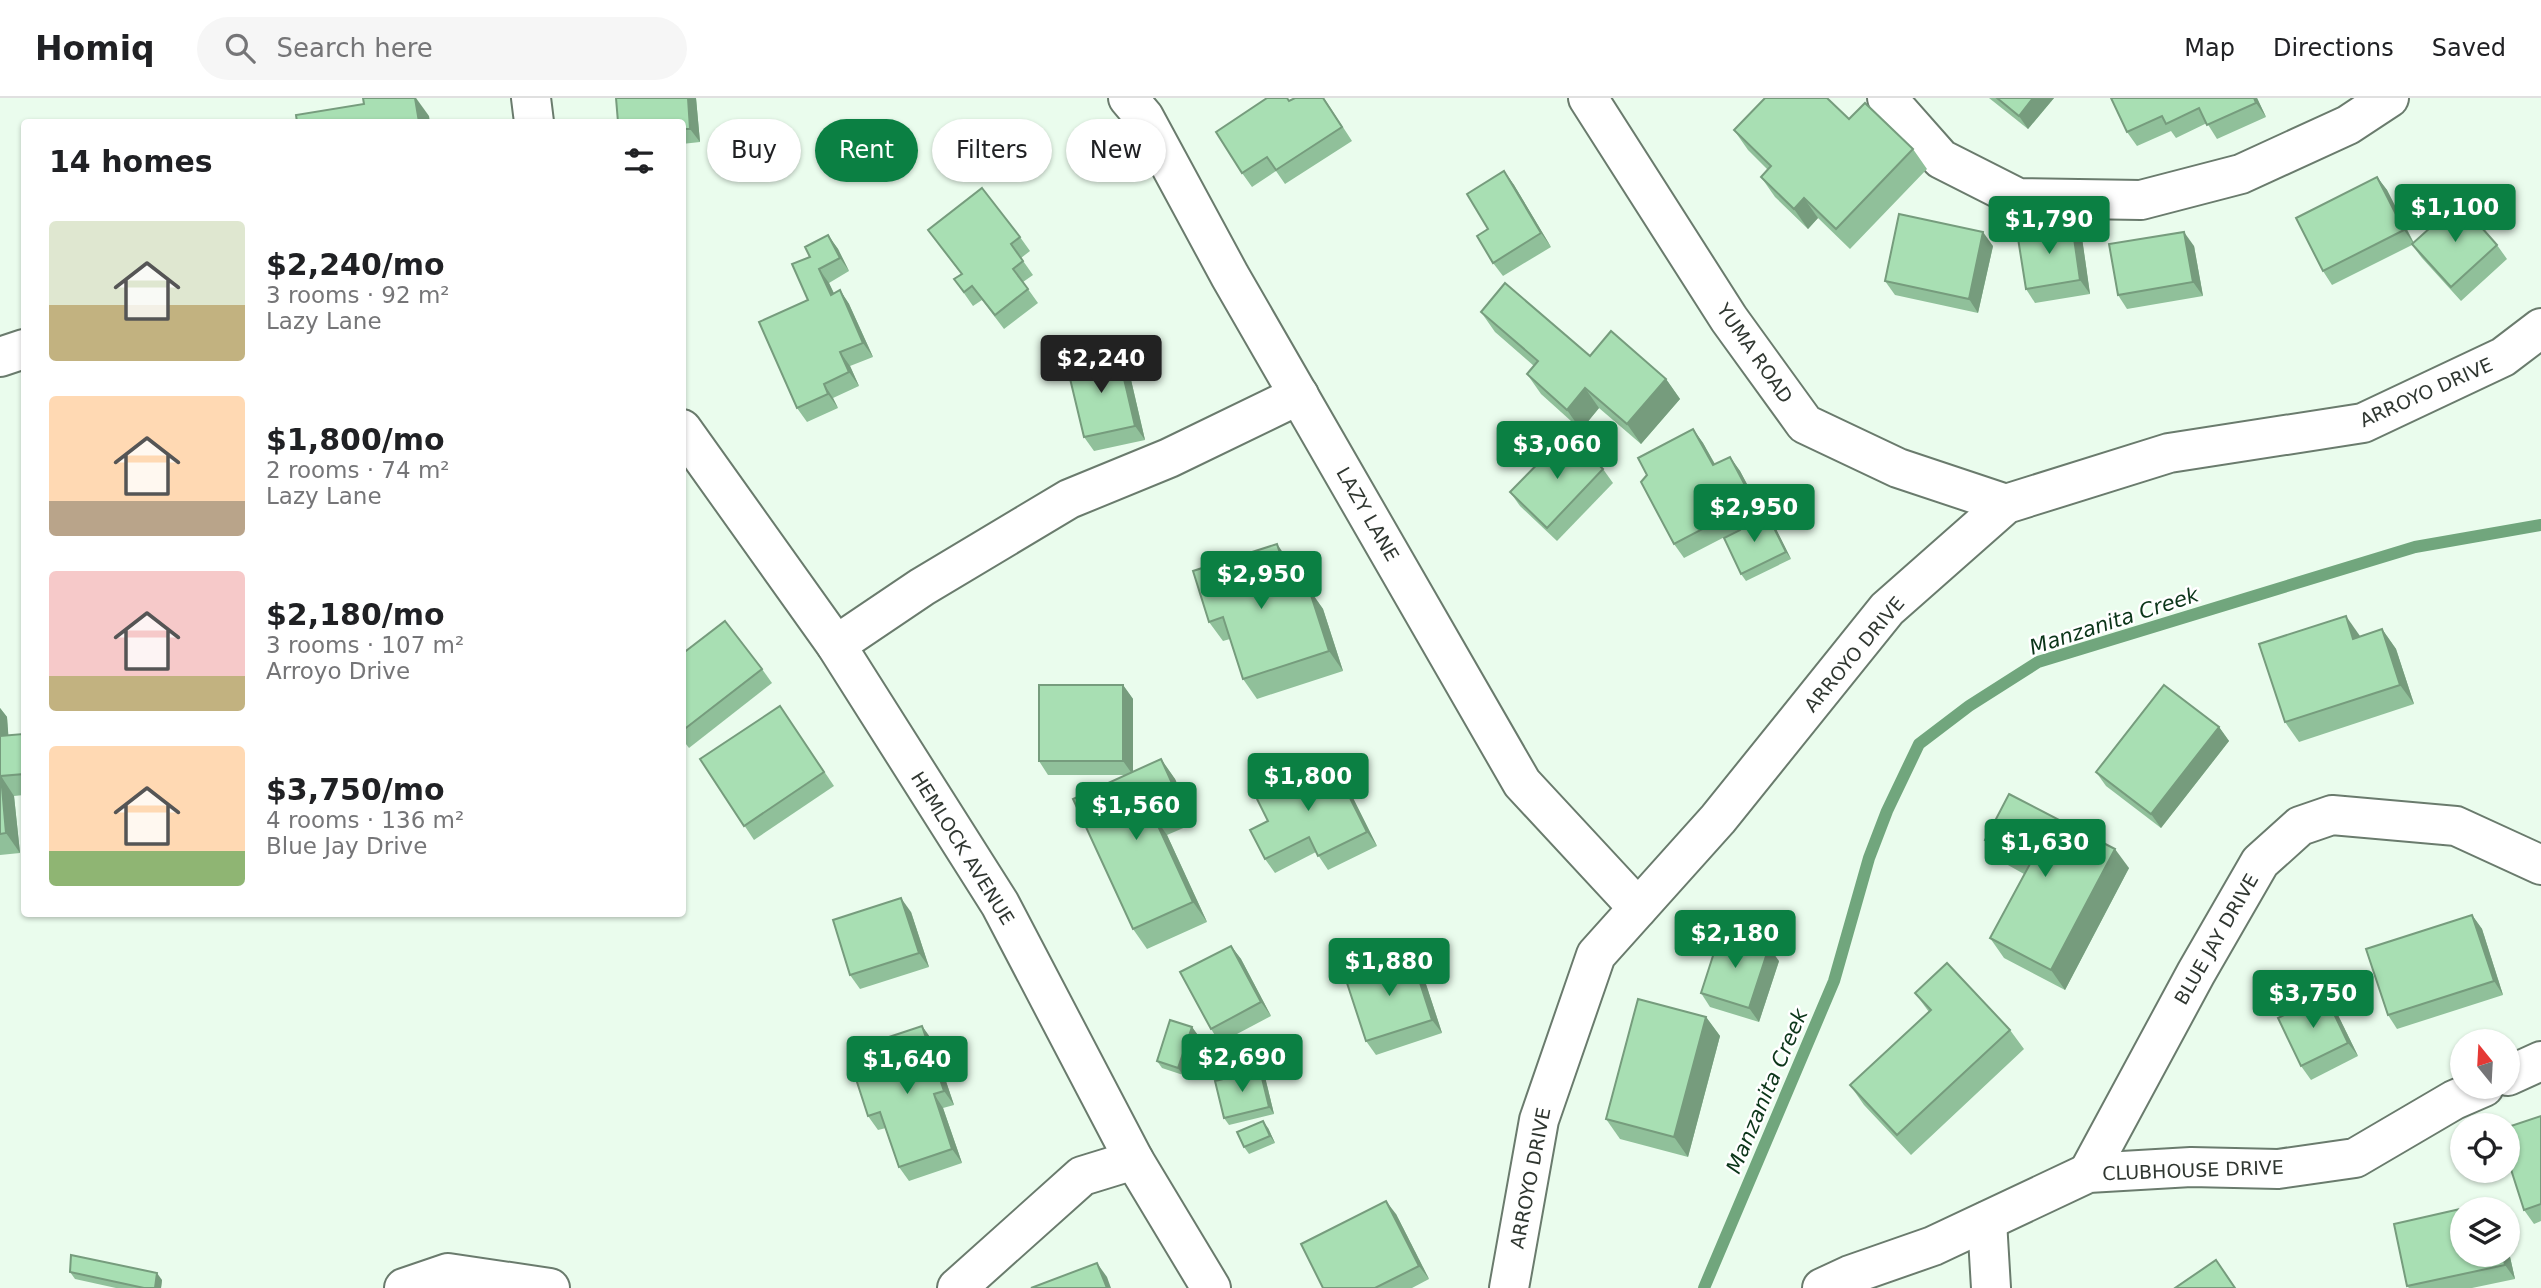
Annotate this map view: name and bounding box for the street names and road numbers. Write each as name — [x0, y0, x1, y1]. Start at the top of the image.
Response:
street label: YUMA ROAD — [1712, 298, 1797, 407]
street label: ARROYO DRIVE — [2356, 353, 2496, 431]
street label: LAZY LANE — [1332, 463, 1404, 565]
street label: ARROYO DRIVE — [1800, 592, 1908, 716]
street label: HEMLOCK AVENUE — [907, 767, 1019, 929]
street label: BLUE JAY DRIVE — [2170, 870, 2262, 1008]
street label: ARROYO DRIVE — [1506, 1106, 1554, 1250]
street label: CLUBHOUSE DRIVE — [2102, 1156, 2284, 1184]

